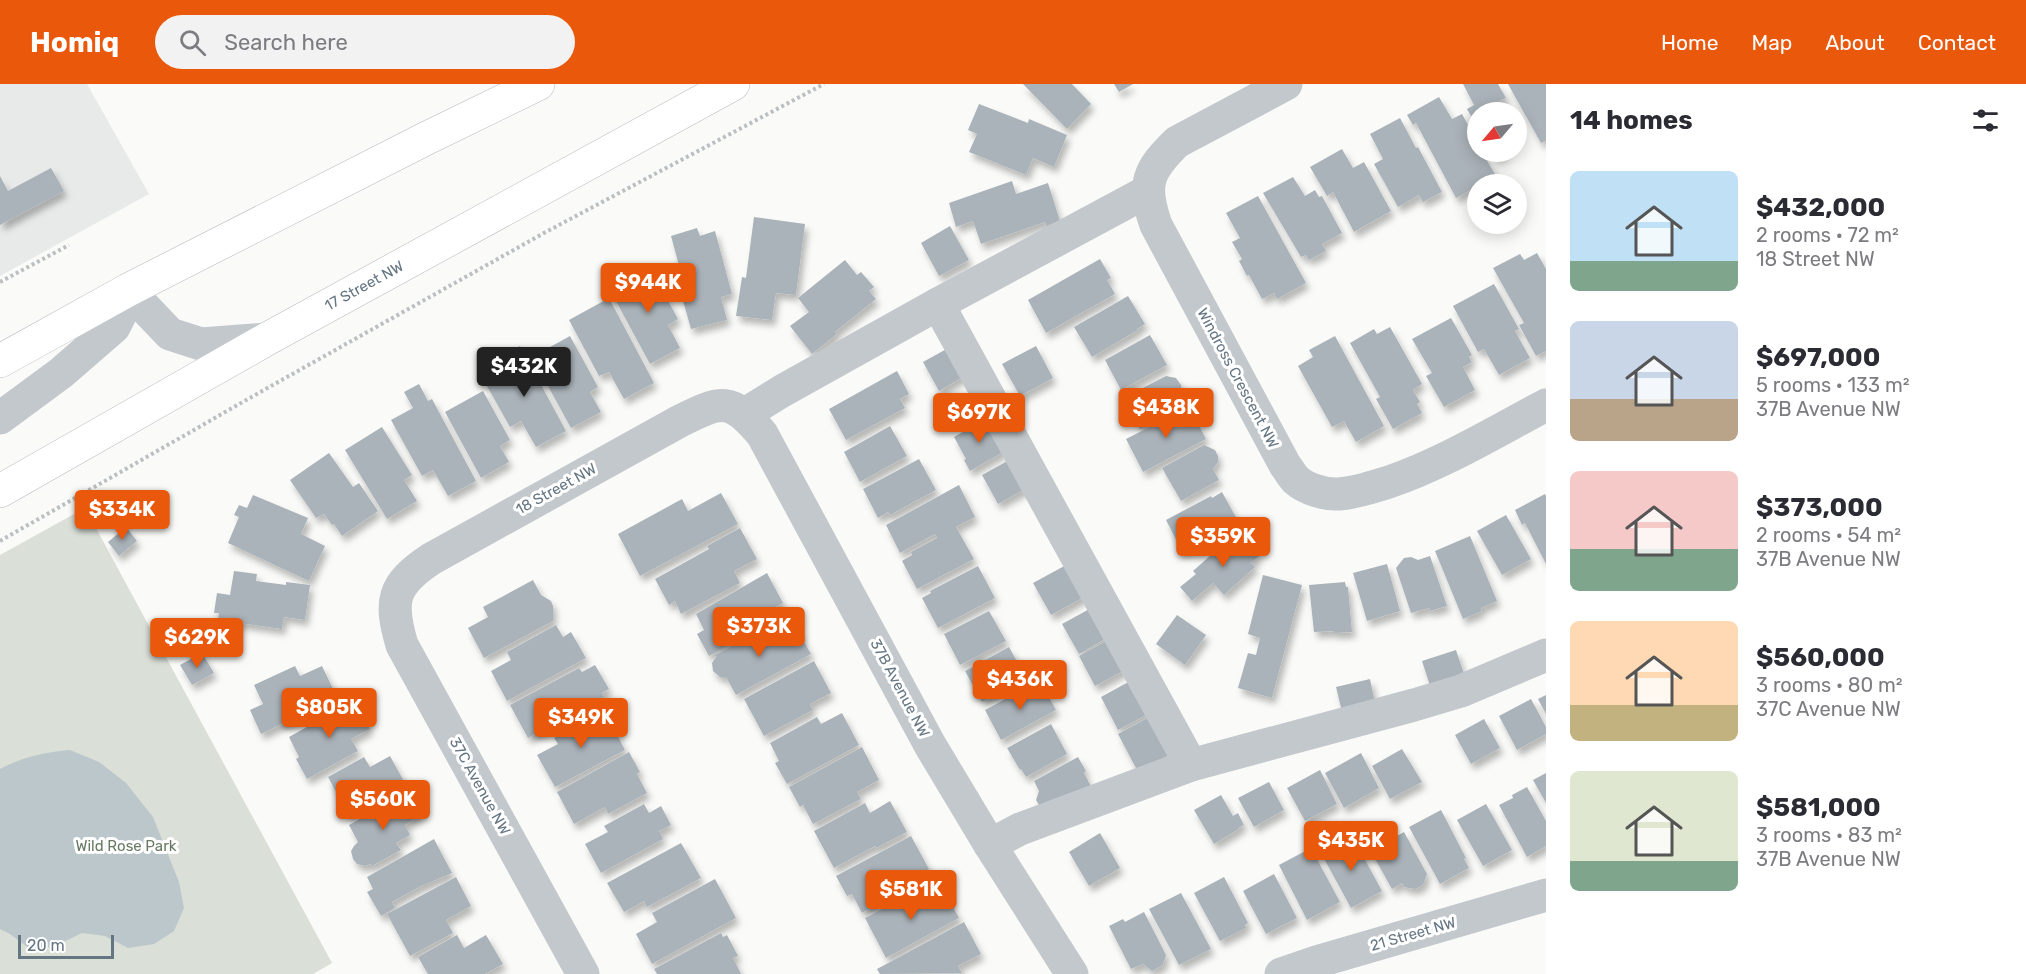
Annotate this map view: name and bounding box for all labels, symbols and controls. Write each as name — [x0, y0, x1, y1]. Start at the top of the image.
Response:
search box — [155, 15, 575, 69]
text: Homiq — [30, 26, 119, 59]
icon: search — [176, 26, 209, 59]
text: Search here — [224, 29, 348, 56]
text: Home — [1661, 30, 1718, 55]
text: Map — [1751, 30, 1792, 55]
text: About — [1825, 30, 1885, 55]
text: Contact — [1918, 30, 1996, 55]
north arrow — [1467, 102, 1527, 162]
map controls — [1467, 102, 1527, 234]
icon: filters — [1969, 104, 2002, 137]
text: 14 homes — [1570, 105, 1693, 136]
button: layers — [1467, 174, 1527, 234]
text: $432,000 — [1756, 192, 1885, 223]
icon: home — [1618, 195, 1690, 267]
text: 2 rooms · 72 m² — [1756, 223, 1899, 247]
text: 18 Street NW — [1756, 247, 1875, 271]
street label: 17 Street NW — [322, 257, 407, 315]
pin: $944K — [606, 263, 690, 314]
text: $944K — [615, 270, 681, 294]
street label: Windross Crescent NW — [1193, 305, 1283, 451]
text: $697,000 — [1756, 342, 1880, 373]
icon: home — [1618, 345, 1690, 417]
pin: $432K — [482, 347, 566, 398]
text: $432K — [491, 354, 557, 378]
text: 5 rooms · 133 m² — [1756, 373, 1910, 397]
pin: $438K — [1124, 388, 1208, 439]
pin: $697K — [937, 393, 1021, 444]
text: $438K — [1133, 395, 1200, 419]
text: 37B Avenue NW — [1756, 397, 1901, 421]
text: $697K — [947, 400, 1011, 424]
street label: 18 Street NW — [513, 460, 599, 518]
pin: $334K — [80, 490, 164, 541]
text: $373,000 — [1756, 492, 1883, 523]
icon: home — [1618, 495, 1690, 567]
text: $334K — [89, 497, 155, 521]
pin: $359K — [1181, 517, 1265, 568]
text: 2 rooms · 54 m² — [1756, 523, 1901, 547]
text: $359K — [1190, 524, 1256, 548]
text: 37B Avenue NW — [1756, 547, 1901, 571]
pin: $373K — [717, 607, 801, 658]
text: $373K — [727, 614, 791, 638]
pin: $629K — [155, 618, 239, 669]
text: $629K — [164, 625, 230, 649]
street label: 37B Avenue NW — [867, 636, 933, 740]
text: $560,000 — [1756, 642, 1885, 673]
icon: home — [1618, 645, 1690, 717]
pin: $436K — [978, 660, 1062, 711]
text: $436K — [987, 667, 1053, 691]
text: 3 rooms · 80 m² — [1756, 673, 1903, 697]
pin: $805K — [287, 688, 371, 739]
text: $805K — [296, 695, 362, 719]
text: 37C Avenue NW — [1756, 697, 1901, 721]
pin: $349K — [539, 698, 623, 749]
text: $349K — [548, 705, 614, 729]
street label: 37C Avenue NW — [446, 734, 514, 838]
pin: $560K — [341, 780, 425, 831]
text: $560K — [350, 787, 416, 811]
text: $581,000 — [1756, 792, 1881, 823]
icon: home — [1618, 795, 1690, 867]
pin: $435K — [1309, 821, 1393, 872]
text: 3 rooms · 83 m² — [1756, 823, 1902, 847]
text: $435K — [1318, 828, 1384, 852]
park label: Wild Rose Park — [75, 837, 177, 855]
text: 37B Avenue NW — [1756, 847, 1901, 871]
pin: $581K — [869, 870, 953, 921]
text: $581K — [879, 877, 943, 901]
street label: 21 Street NW — [1368, 913, 1458, 955]
scale bar — [18, 932, 114, 960]
text: 20 m — [27, 936, 65, 955]

